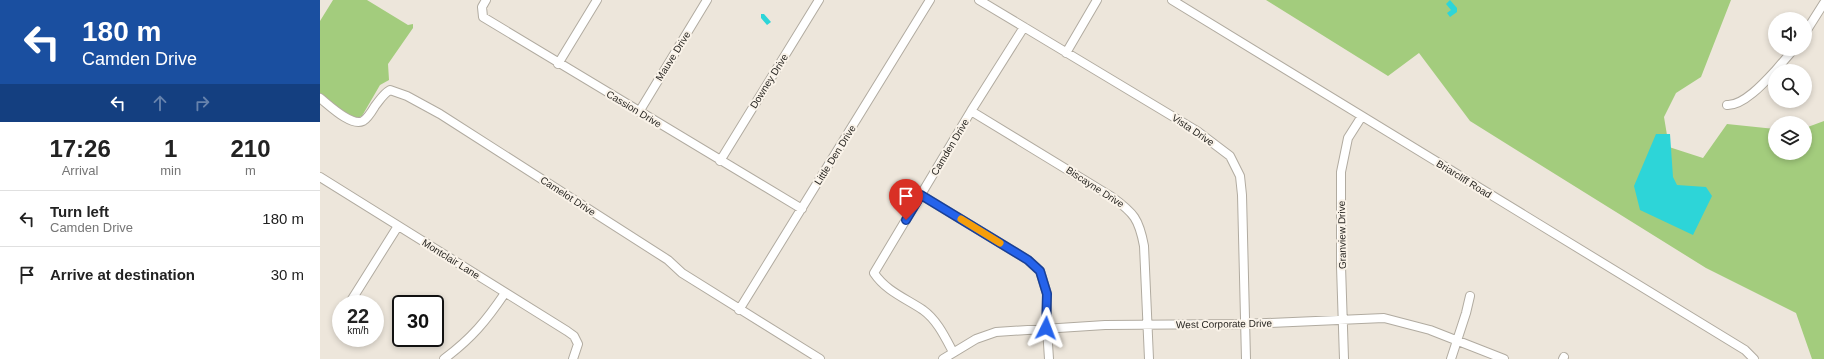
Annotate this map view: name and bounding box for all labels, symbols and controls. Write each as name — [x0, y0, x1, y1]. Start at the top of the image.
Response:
map controls — [1768, 12, 1812, 160]
button: sound — [1768, 12, 1812, 56]
icon: left — [16, 16, 68, 68]
text: 180 m — [82, 16, 161, 47]
street label: Mauve Drive — [653, 29, 693, 83]
text: Camden Drive — [82, 49, 197, 69]
street label: Downey Drive — [748, 51, 790, 110]
button: search — [1768, 64, 1812, 108]
street label: Cassion Drive — [604, 88, 664, 130]
icon: left — [107, 92, 129, 114]
icon: ahead — [149, 92, 171, 114]
icon: right — [191, 92, 213, 114]
street label: Vista Drive — [1170, 112, 1216, 148]
street label: Camden Drive — [929, 116, 971, 177]
button: layers — [1768, 116, 1812, 160]
street label: Little Den Drive — [812, 123, 858, 187]
text: 17:26 — [49, 135, 111, 162]
text: 1 — [164, 135, 177, 162]
text: 210 — [231, 135, 271, 162]
street label: Briarcliff Road — [1435, 158, 1493, 200]
text: Arrival — [62, 163, 99, 178]
text: min — [160, 163, 181, 178]
text: m — [245, 163, 256, 178]
street label: Biscayne Drive — [1064, 164, 1126, 210]
street label: Camelot Drive — [538, 174, 598, 218]
pin — [889, 179, 923, 220]
icon: arrive — [895, 185, 917, 207]
street label: Granview Drive — [1336, 200, 1348, 269]
text: Turn left — [50, 203, 109, 220]
icon: left — [16, 208, 38, 230]
text: 180 m — [262, 210, 304, 227]
text: Camden Drive — [50, 220, 133, 235]
street label: Montclair Lane — [420, 237, 482, 281]
icon: arrive — [16, 264, 38, 286]
text: Arrive at destination — [50, 266, 195, 283]
text: 30 m — [271, 266, 304, 283]
speed limit sign: 30 — [392, 295, 444, 347]
text: 22 — [347, 305, 369, 327]
position arrow — [1025, 307, 1067, 349]
street label: West Corporate Drive — [1176, 318, 1272, 330]
text: km/h — [347, 325, 369, 336]

